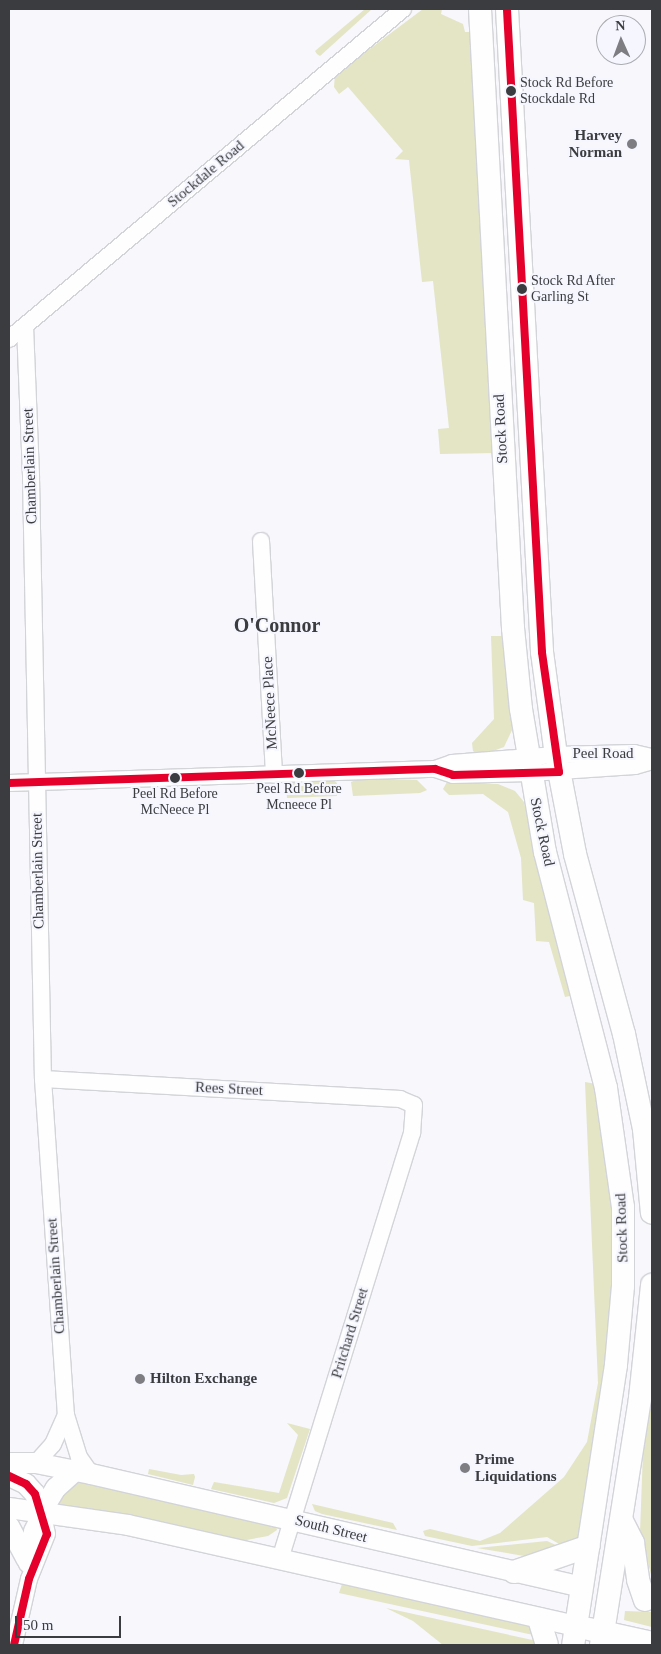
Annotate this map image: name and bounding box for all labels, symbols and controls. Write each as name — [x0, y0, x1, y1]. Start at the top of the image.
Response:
north arrow — [596, 15, 646, 65]
text: N — [615, 18, 626, 33]
place label: Stock Rd Before Stockdale Rd — [520, 75, 613, 108]
marker: Stock Rd Before Stockdale Rd — [506, 86, 516, 96]
place label: Harvey Norman — [569, 126, 622, 161]
street label: Stockdale Road — [164, 137, 248, 211]
marker: Harvey Norman — [626, 138, 638, 150]
place label: Stock Rd After Garling St — [531, 273, 616, 306]
marker: Stock Rd After Garling St — [517, 284, 527, 294]
street label: Stock Road — [490, 394, 512, 464]
street label: Chamberlain Street — [19, 408, 41, 524]
district label: O'Connor — [234, 613, 320, 637]
street label: McNeece Place — [259, 656, 281, 750]
street label: Peel Road — [572, 745, 634, 763]
marker: Peel Rd Before Mcneece Pl — [294, 768, 304, 778]
marker: Peel Rd Before McNeece Pl — [170, 773, 180, 783]
place label: Peel Rd Before Mcneece Pl — [256, 781, 342, 814]
place label: Peel Rd Before McNeece Pl — [132, 786, 218, 819]
street label: Stock Road — [526, 796, 558, 868]
street label: Chamberlain Street — [28, 813, 48, 929]
street label: Rees Street — [195, 1078, 263, 1100]
street label: Stock Road — [612, 1193, 632, 1263]
street label: Chamberlain Street — [43, 1217, 69, 1335]
street label: Pritchard Street — [328, 1286, 372, 1380]
place label: Hilton Exchange — [150, 1370, 257, 1388]
marker: Hilton Exchange — [134, 1373, 146, 1385]
place label: Prime Liquidations — [475, 1450, 557, 1485]
marker: Prime Liquidations — [459, 1462, 471, 1474]
street label: South Street — [293, 1511, 369, 1547]
scale bar — [18, 1606, 124, 1638]
text: 50 m — [23, 1617, 53, 1633]

